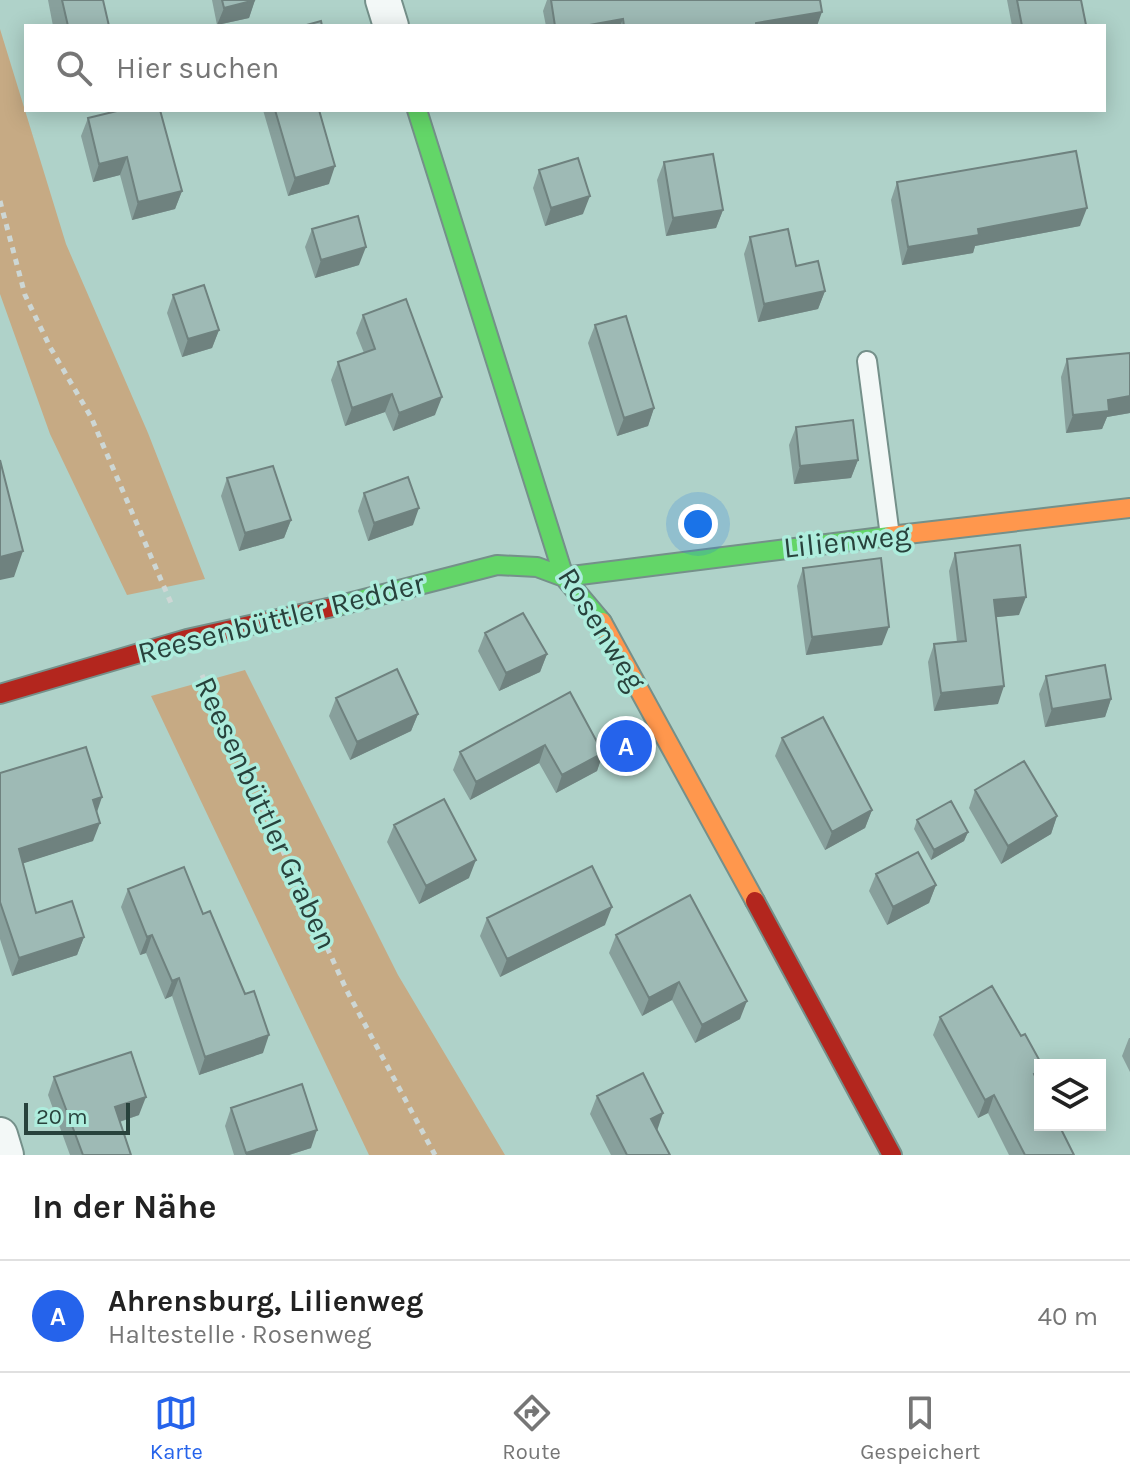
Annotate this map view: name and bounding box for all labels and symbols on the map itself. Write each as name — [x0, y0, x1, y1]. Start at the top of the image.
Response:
your location — [678, 504, 718, 544]
street label: Lilienweg — [782, 516, 913, 566]
street label: Rosenweg — [550, 561, 654, 697]
street label: Reesenbüttler Redder — [134, 565, 428, 671]
street label: Reesenbüttler Graben — [187, 671, 345, 955]
pin: A — [600, 716, 652, 776]
scale bar — [24, 1099, 130, 1135]

